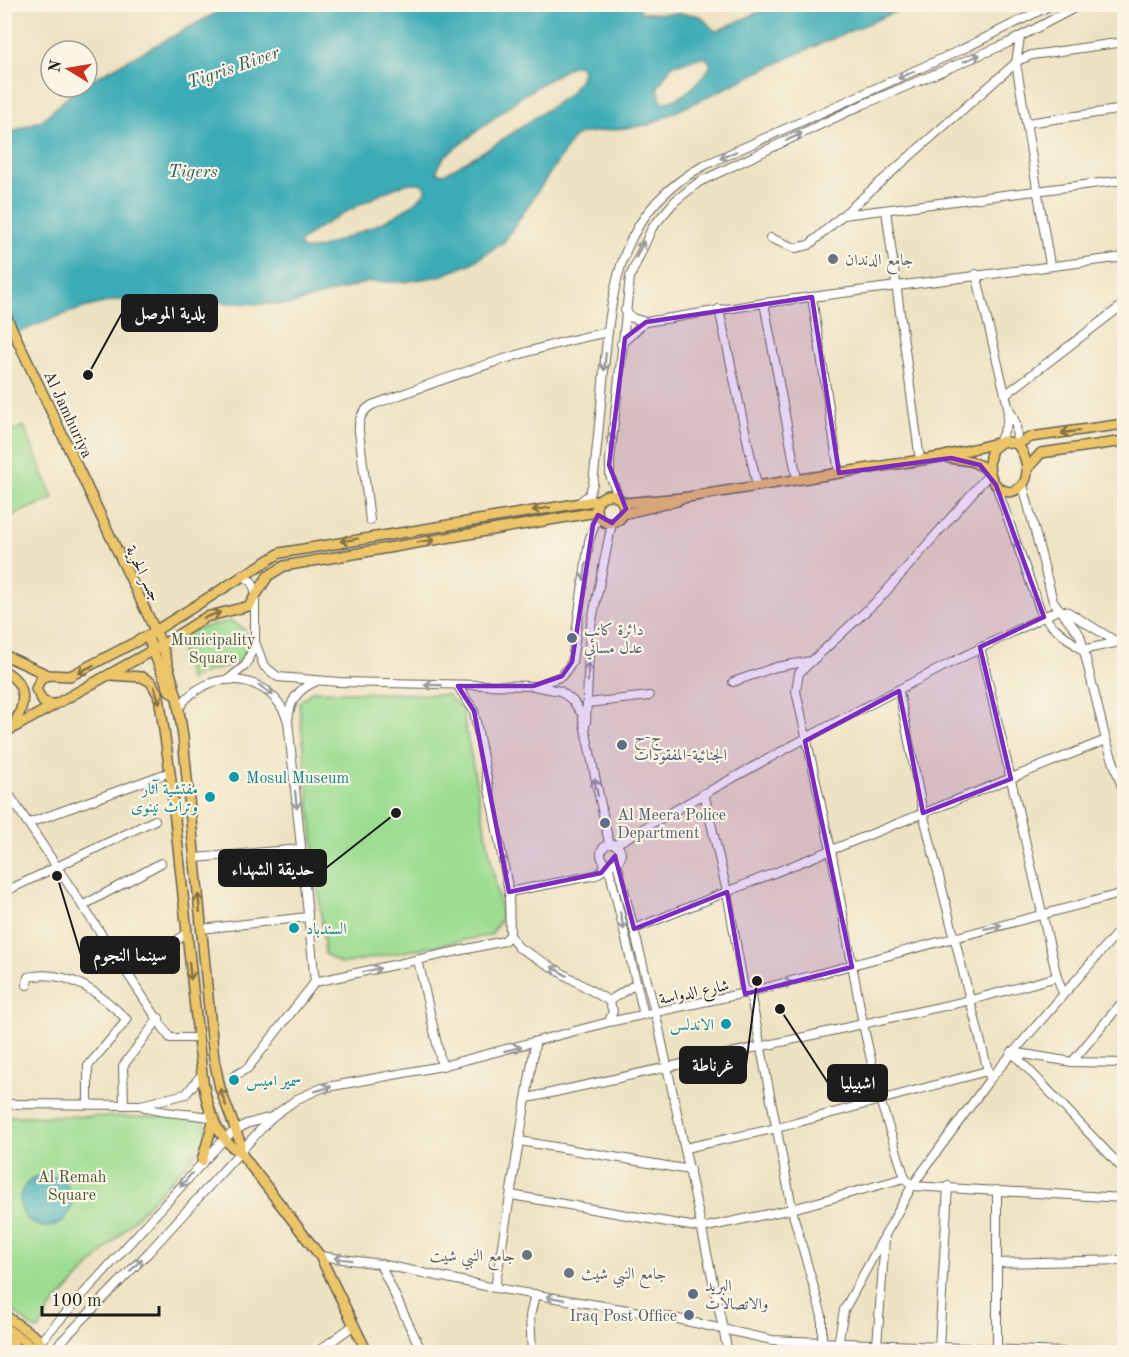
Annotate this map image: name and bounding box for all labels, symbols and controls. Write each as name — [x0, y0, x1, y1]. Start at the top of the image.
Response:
north arrow — [39, 39, 99, 99]
water label: Tigris River — [185, 43, 283, 92]
one-way arrow — [963, 52, 981, 63]
text: N — [47, 58, 65, 74]
one-way arrow — [897, 69, 915, 81]
one-way arrow — [784, 131, 802, 143]
one-way arrow — [719, 150, 737, 161]
water label: Tigers — [168, 163, 218, 181]
one-way arrow — [635, 241, 647, 259]
marker: جامع الدندان — [826, 252, 840, 266]
place label: جامع الدندان — [845, 253, 914, 275]
callout: بلدية الموصل — [122, 295, 217, 331]
text: بلدية الموصل — [134, 305, 206, 326]
one-way arrow — [599, 351, 610, 371]
street label: Al Jamhuriya — [40, 369, 94, 461]
one-way arrow — [1061, 426, 1080, 437]
one-way arrow — [606, 431, 617, 451]
one-way arrow — [532, 504, 552, 515]
one-way arrow — [1010, 530, 1021, 549]
one-way arrow — [340, 535, 359, 546]
one-way arrow — [416, 535, 435, 546]
street label: جسر الحرية — [121, 543, 163, 605]
one-way arrow — [579, 561, 590, 581]
one-way arrow — [203, 609, 222, 620]
place label: دائرة كانب عدل مسائي — [584, 622, 644, 660]
marker: دائرة كانب عدل مسائي — [565, 631, 579, 645]
park label: Municipality Square — [170, 633, 256, 667]
one-way arrow — [78, 663, 95, 675]
one-way arrow — [582, 663, 594, 683]
one-way arrow — [423, 680, 443, 691]
one-way arrow — [258, 684, 274, 697]
one-way arrow — [152, 685, 163, 704]
place label: ج-ح الجنائية-المفقودات — [634, 730, 727, 765]
marker: ج-ح الجنائية-المفقودات — [615, 738, 629, 752]
marker: Mosul Museum — [227, 770, 241, 784]
place label: Mosul Museum — [246, 771, 349, 787]
one-way arrow — [590, 778, 602, 797]
place label: مفتشية آثار وتراث نينوى — [131, 779, 198, 817]
marker: مفتشية آثار وتراث نينوى — [203, 790, 217, 804]
one-way arrow — [291, 790, 302, 810]
place label: Al Meera Police Department — [617, 808, 726, 842]
marker: Al Meera Police Department — [598, 816, 612, 830]
callout: حديقة الشهداء — [219, 850, 326, 886]
one-way arrow — [498, 854, 509, 874]
text: حديقة الشهداء — [232, 861, 315, 881]
one-way arrow — [193, 894, 204, 914]
one-way arrow — [616, 911, 628, 930]
marker: السندباد — [287, 921, 301, 935]
one-way arrow — [983, 921, 1002, 933]
place label: السندباد — [306, 922, 347, 938]
callout: سينما النجوم — [81, 937, 179, 973]
text: سينما النجوم — [93, 947, 167, 971]
one-way arrow — [185, 961, 196, 981]
one-way arrow — [362, 964, 381, 975]
one-way arrow — [551, 964, 568, 976]
one-way arrow — [774, 977, 793, 989]
street label: شارع الدواسة — [658, 978, 732, 1012]
marker: الاندلس — [719, 1017, 733, 1031]
place label: الاندلس — [670, 1018, 714, 1035]
one-way arrow — [503, 1043, 522, 1054]
callout: غرناطة — [680, 1047, 746, 1083]
text: غرناطة — [692, 1057, 734, 1078]
callout: اشبيليا — [828, 1065, 887, 1101]
marker: سمير اميس — [227, 1073, 241, 1087]
place label: سمير اميس — [246, 1074, 301, 1091]
text: اشبيليا — [841, 1075, 876, 1094]
one-way arrow — [313, 1083, 332, 1094]
one-way arrow — [216, 1088, 227, 1107]
park label: Al Remah Square — [37, 1170, 107, 1204]
one-way arrow — [179, 1172, 192, 1188]
marker: جامع النبي شيت — [520, 1248, 534, 1262]
place label: جامع النبي شيت — [430, 1249, 515, 1271]
one-way arrow — [333, 1253, 353, 1264]
one-way arrow — [128, 1258, 143, 1273]
marker: جامع النبي شيث — [562, 1266, 576, 1280]
place label: جامع النبي شيث — [581, 1267, 666, 1289]
scale bar — [42, 1279, 159, 1317]
place label: البريد والاتصالات — [705, 1279, 769, 1313]
marker: البريد والاتصالات — [686, 1287, 700, 1301]
text: 100 m — [51, 1292, 102, 1310]
one-way arrow — [546, 1292, 566, 1303]
marker: Iraq Post Office — [682, 1308, 696, 1322]
place label: Iraq Post Office — [569, 1309, 677, 1325]

